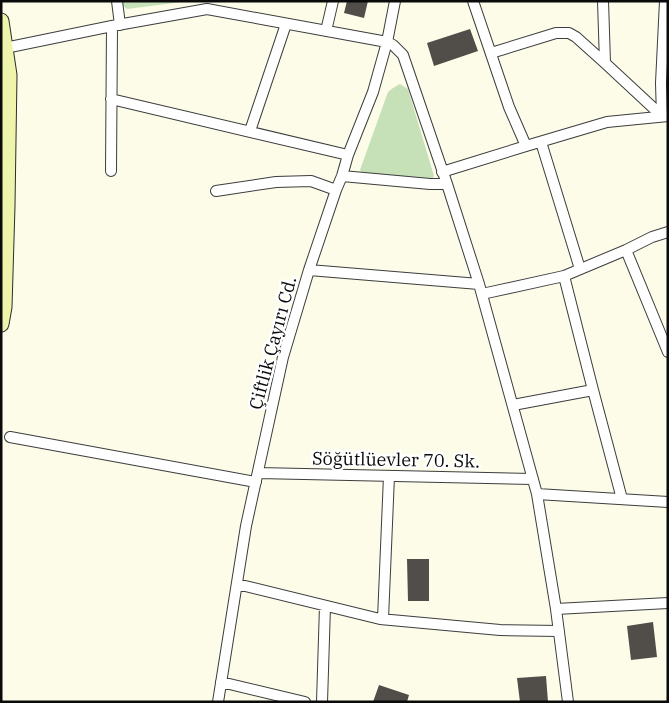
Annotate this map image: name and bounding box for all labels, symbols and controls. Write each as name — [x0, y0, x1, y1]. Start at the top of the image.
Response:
street label: Çiftlik Çayırı Cd. — [244, 274, 301, 412]
street label: Söğütlüevler 70. Sk. — [312, 447, 480, 472]

